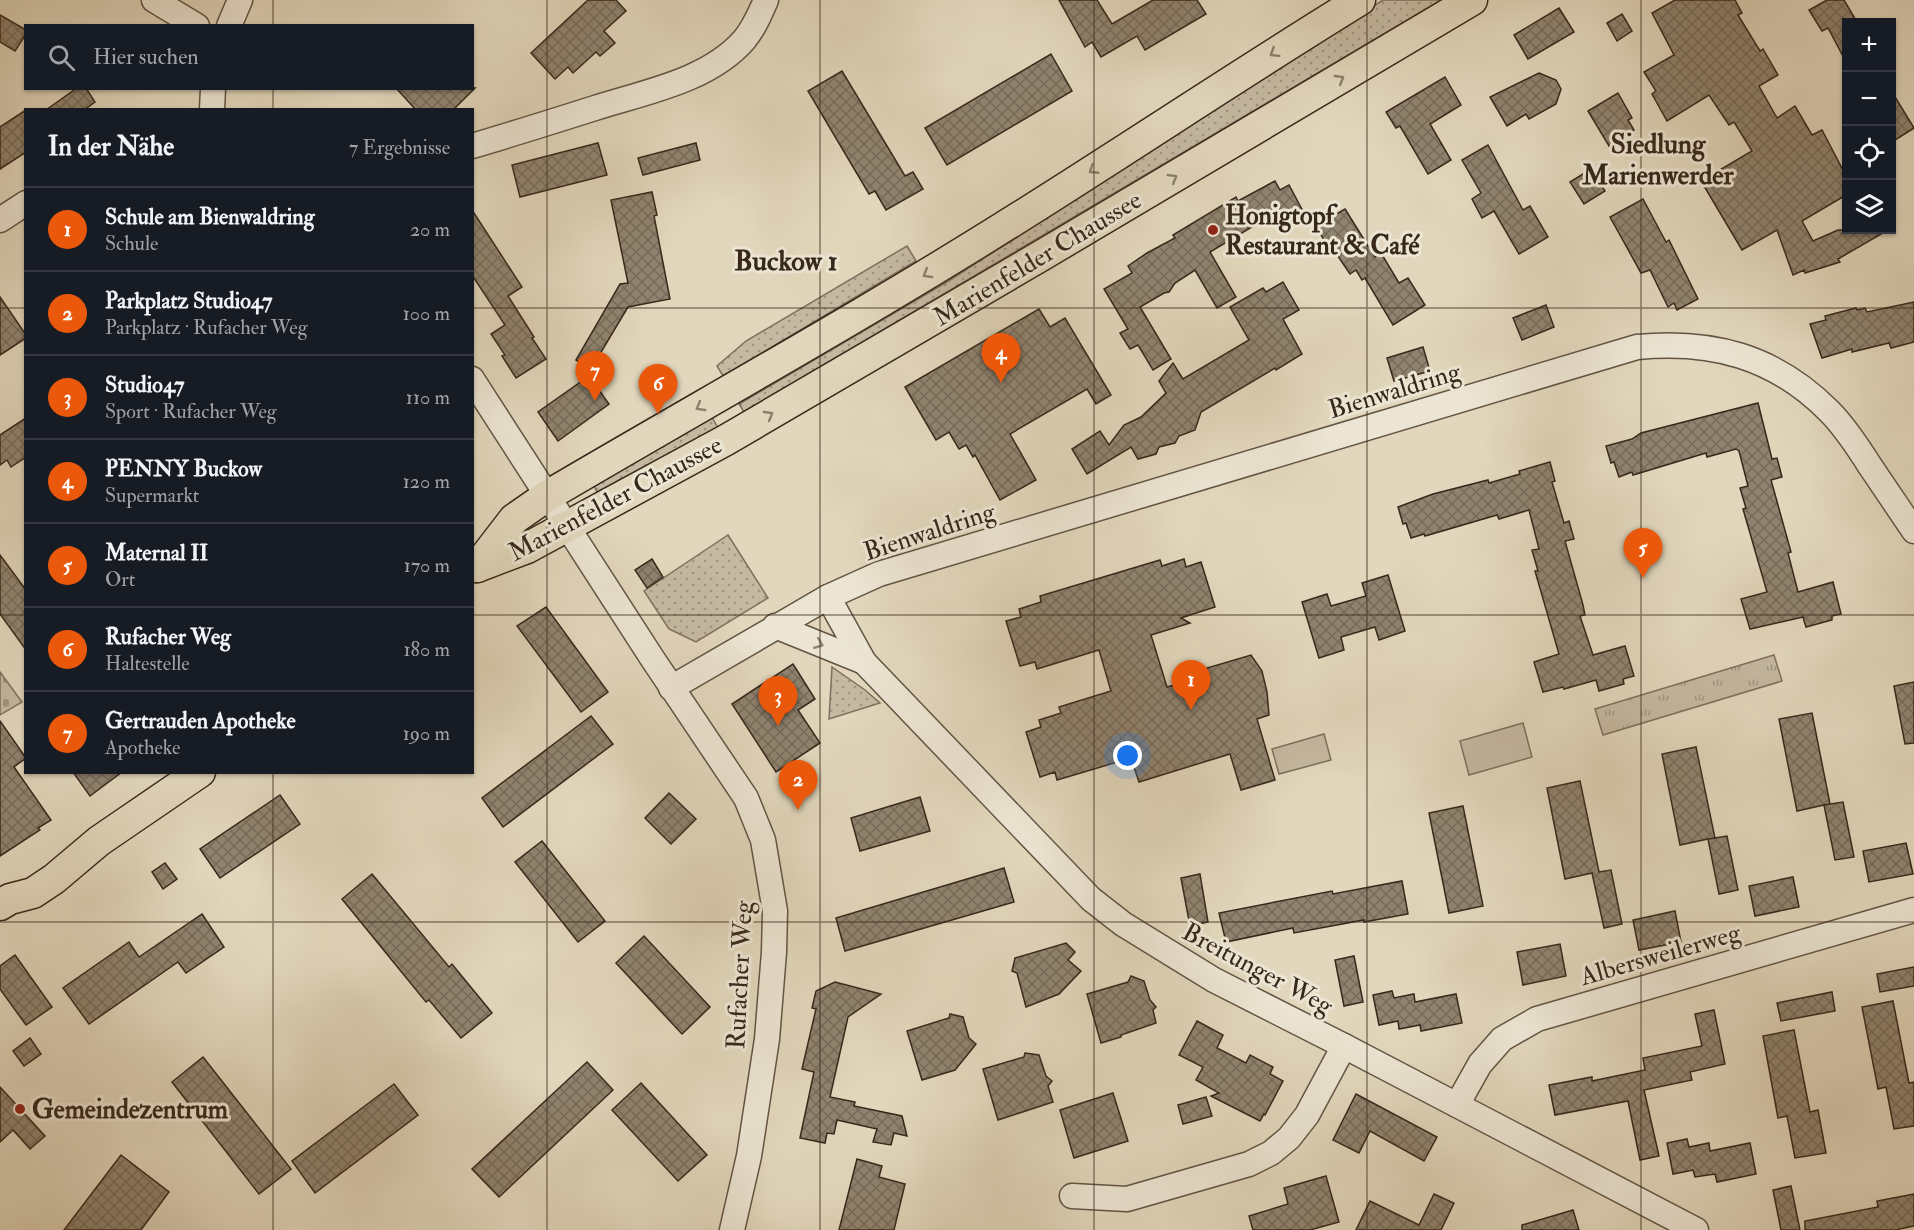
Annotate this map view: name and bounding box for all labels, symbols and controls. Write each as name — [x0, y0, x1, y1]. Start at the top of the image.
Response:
map controls — [1842, 18, 1896, 234]
button: + — [1842, 18, 1896, 72]
search box — [24, 24, 474, 90]
icon: search — [45, 41, 78, 74]
text: Hier suchen — [93, 43, 199, 71]
one-way arrow — [1270, 45, 1280, 57]
button: − — [1842, 72, 1896, 126]
one-way arrow — [1334, 75, 1344, 86]
button: locate — [1842, 126, 1896, 180]
district label: Siedlung Marienwerder — [1581, 128, 1735, 192]
text: In der Nähe — [48, 131, 174, 163]
text: 7 Ergebnisse — [349, 135, 450, 160]
one-way arrow — [1088, 163, 1099, 174]
one-way arrow — [1167, 174, 1177, 186]
button: layers — [1842, 180, 1896, 234]
street label: Marienfelder Chaussee — [928, 184, 1148, 334]
place label: Honigtopf Restaurant & Café — [1225, 200, 1420, 262]
text: Schule am Bienwaldring — [105, 203, 314, 231]
text: 1 — [64, 217, 71, 242]
text: 20 m — [410, 217, 450, 242]
marker: Honigtopf Restaurant & Café — [1206, 223, 1220, 237]
text: Schule — [105, 231, 158, 256]
district label: Buckow 1 — [734, 244, 838, 279]
one-way arrow — [923, 266, 933, 278]
text: Parkplatz Studio47 — [105, 287, 272, 315]
text: 2 — [62, 301, 73, 326]
text: 100 m — [403, 301, 450, 326]
text: Parkplatz · Rufacher Weg — [105, 315, 308, 340]
pin: 4 — [982, 334, 1020, 383]
pin: 7 — [576, 352, 614, 401]
street label: Bienwaldring — [1324, 355, 1465, 426]
pin: 6 — [638, 364, 678, 414]
text: Studio47 — [105, 371, 184, 399]
text: 3 — [64, 385, 71, 410]
text: 110 m — [406, 385, 450, 410]
text: Sport · Rufacher Weg — [105, 399, 277, 424]
one-way arrow — [696, 400, 706, 411]
one-way arrow — [763, 411, 773, 423]
street label: Marienfelder Chaussee — [503, 429, 728, 569]
text: PENNY Buckow — [105, 455, 262, 483]
text: 4 — [62, 469, 73, 494]
text: 120 m — [403, 469, 450, 494]
text: Supermarkt — [105, 483, 199, 508]
street label: Bienwaldring — [859, 495, 1000, 568]
pin: 5 — [1624, 528, 1662, 578]
text: Maternal II — [105, 539, 208, 567]
text: 5 — [63, 553, 72, 578]
text: 170 m — [404, 553, 450, 578]
text: Ort — [105, 567, 135, 592]
text: Rufacher Weg — [105, 623, 231, 651]
text: 6 — [62, 637, 73, 662]
text: 180 m — [403, 637, 450, 662]
one-way arrow — [813, 637, 824, 649]
text: Haltestelle — [105, 651, 190, 676]
pin: 1 — [1172, 660, 1210, 710]
pin: 3 — [758, 676, 798, 726]
text: Gertrauden Apotheke — [105, 707, 296, 735]
text: 7 — [63, 721, 72, 746]
text: 190 m — [403, 721, 450, 746]
text: Apotheke — [105, 735, 180, 760]
your location — [1113, 741, 1142, 770]
pin: 2 — [778, 760, 818, 810]
street label: Rufacher Weg — [720, 899, 760, 1050]
street label: Breitunger Weg — [1177, 916, 1339, 1023]
street label: Albersweilerweg — [1575, 916, 1745, 993]
place label: Gemeindezentrum — [32, 1094, 229, 1126]
marker: Gemeindezentrum — [13, 1102, 27, 1116]

